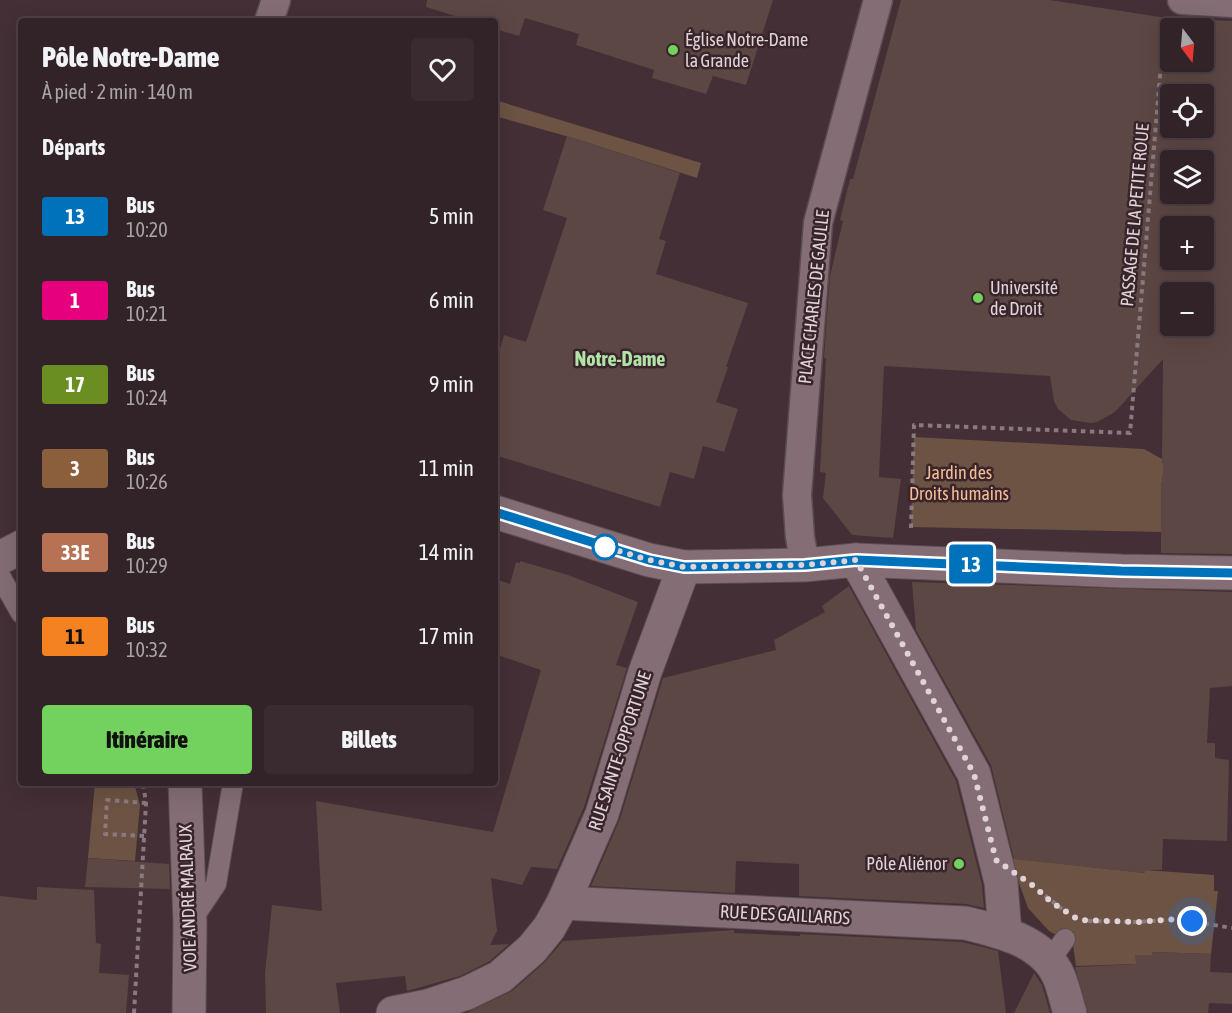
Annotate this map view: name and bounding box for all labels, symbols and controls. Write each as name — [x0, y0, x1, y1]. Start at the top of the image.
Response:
north arrow — [1160, 18, 1214, 72]
map controls — [1160, 18, 1214, 336]
place label: Église Notre-Dame la Grande — [685, 29, 808, 71]
button: heart — [411, 38, 474, 101]
text: Pôle Notre-Dame — [42, 41, 220, 73]
marker: Église Notre-Dame la Grande — [666, 43, 680, 57]
text: À pied · 2 min · 140 m — [42, 80, 193, 103]
button: locate — [1160, 84, 1214, 138]
street label: PASSAGE DE LA PETITE ROUE — [1116, 122, 1153, 307]
text: Départs — [42, 134, 105, 160]
button: layers — [1160, 150, 1214, 204]
text: Bus — [126, 192, 155, 218]
text: 5 min — [429, 203, 474, 229]
text: 13 — [65, 204, 85, 228]
street label: PLACE CHARLES DE GAULLE — [794, 209, 833, 385]
button: + — [1160, 216, 1214, 270]
text: 10:20 — [126, 218, 168, 241]
text: Bus — [126, 276, 155, 302]
place label: Université de Droit — [990, 277, 1058, 319]
button: − — [1160, 282, 1214, 336]
text: 6 min — [429, 287, 474, 313]
text: 1 — [70, 288, 80, 312]
marker: Université de Droit — [971, 291, 985, 305]
text: 10:21 — [126, 302, 168, 325]
district label: Notre-Dame — [575, 347, 665, 370]
text: Bus — [126, 360, 155, 386]
text: 9 min — [429, 371, 474, 397]
text: 17 — [65, 372, 85, 396]
text: 10:24 — [126, 386, 168, 409]
text: Bus — [126, 444, 155, 470]
text: 11 min — [419, 455, 474, 481]
text: 3 — [70, 456, 80, 480]
park label: Jardin des Droits humains — [909, 462, 1009, 504]
text: 10:26 — [126, 470, 168, 493]
text: Bus — [126, 528, 155, 554]
unlabelled marker — [592, 534, 618, 560]
text: 14 min — [419, 539, 474, 565]
text: 33E — [61, 540, 89, 564]
line badge: 13 — [944, 544, 998, 584]
text: 13 — [961, 552, 981, 576]
text: 10:29 — [126, 554, 168, 577]
text: Bus — [126, 612, 155, 638]
text: 17 min — [419, 623, 474, 649]
text: 11 — [65, 624, 85, 648]
text: 10:32 — [126, 638, 168, 661]
street label: RUE SAINTE-OPPORTUNE — [584, 668, 655, 833]
button: Itinéraire — [42, 705, 252, 774]
button: Billets — [264, 705, 474, 774]
street label: VOIE ANDRÉ MALRAUX — [174, 823, 201, 972]
place label: Pôle Aliénor — [866, 853, 948, 874]
marker: Pôle Aliénor — [952, 857, 966, 871]
street label: RUE DES GAILLARDS — [720, 901, 851, 928]
your location — [1177, 906, 1207, 936]

